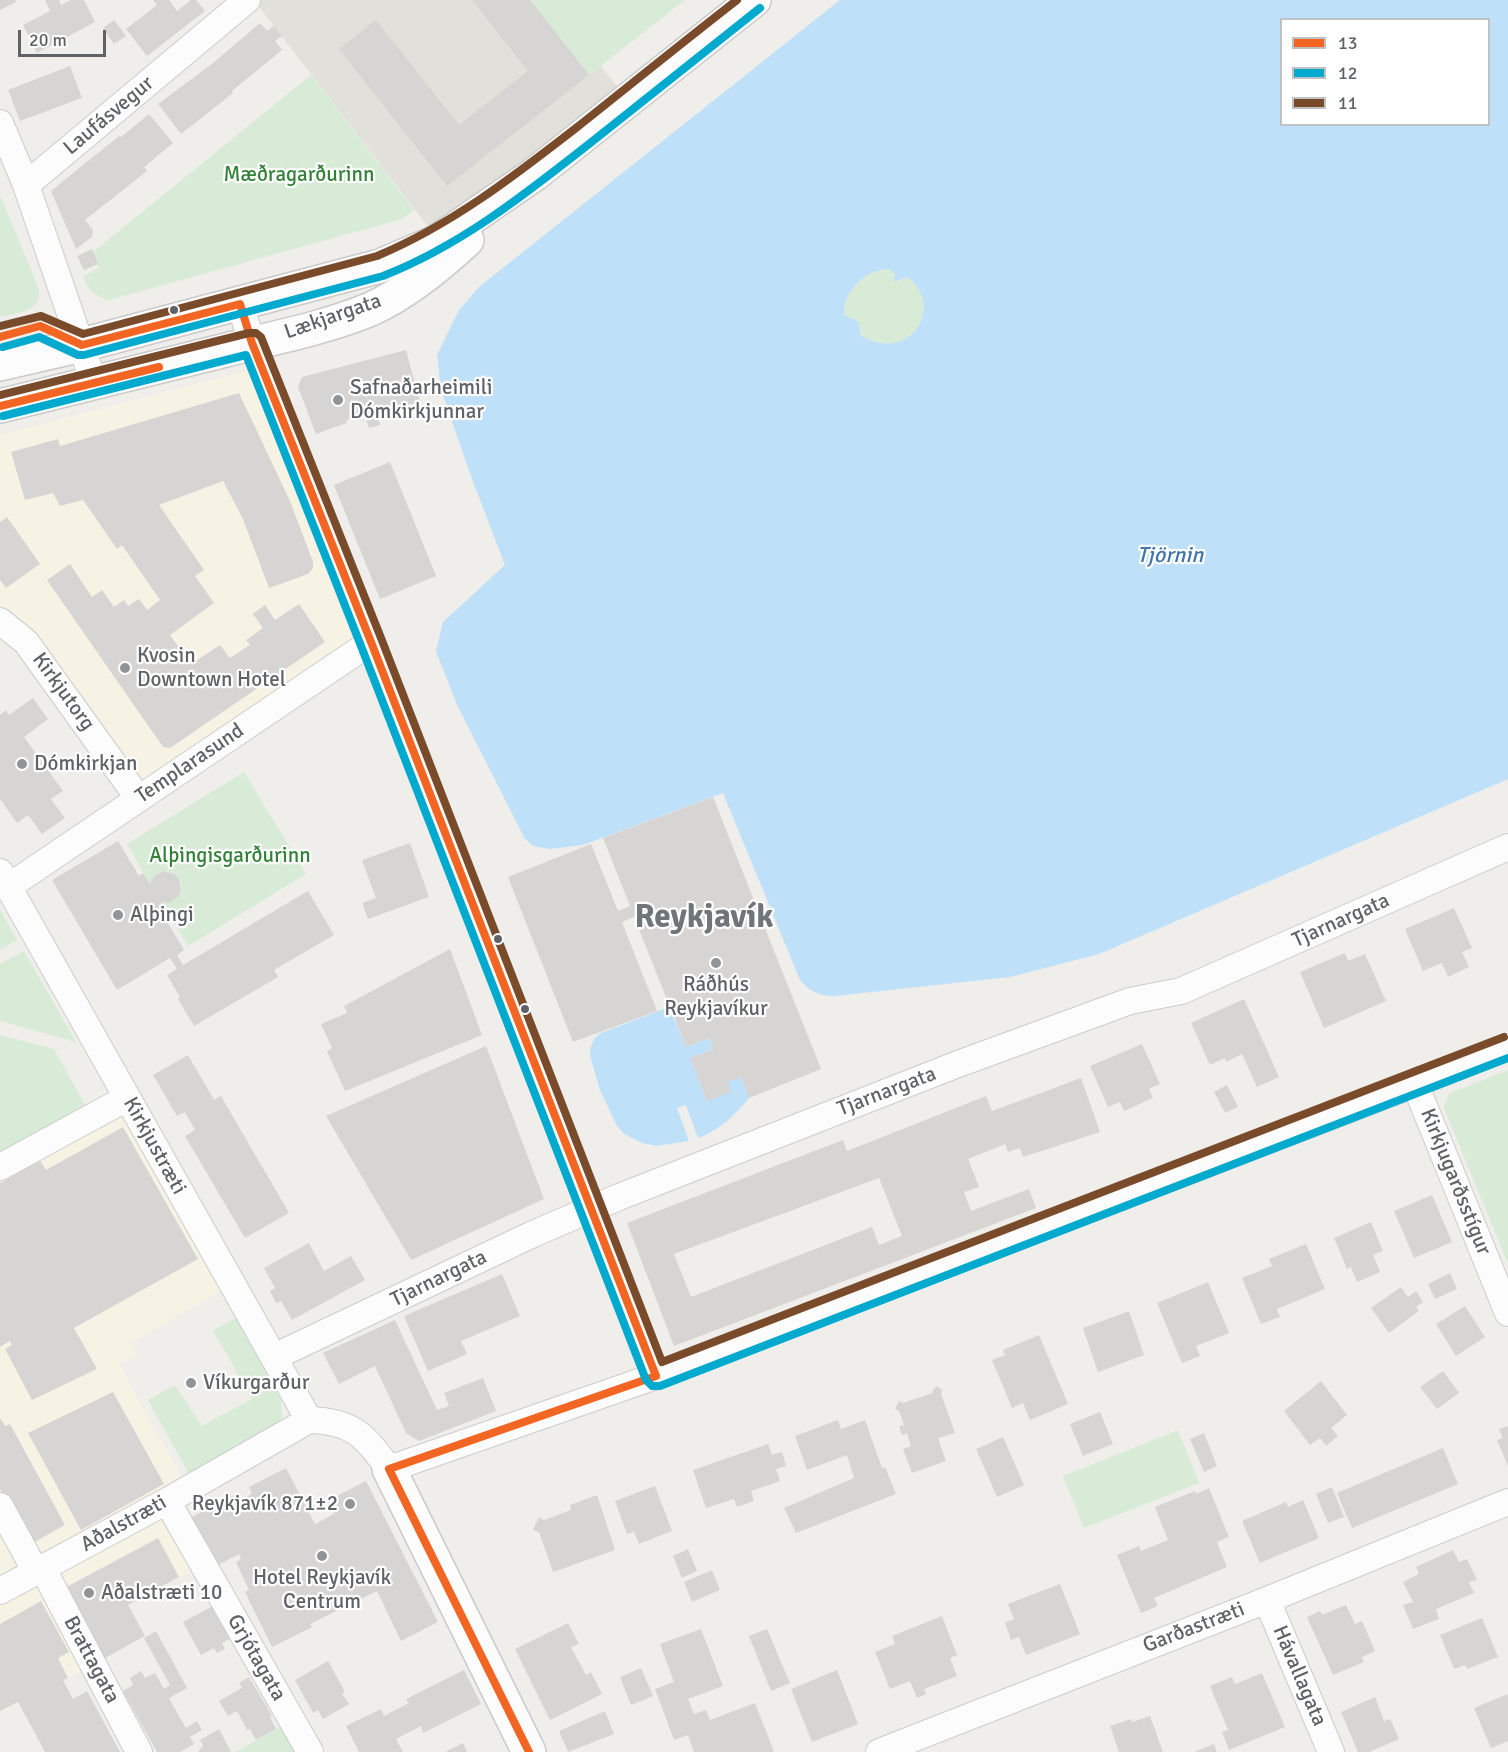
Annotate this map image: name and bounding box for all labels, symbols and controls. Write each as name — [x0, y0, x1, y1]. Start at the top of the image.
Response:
scale bar — [21, 18, 110, 56]
legend — [1280, 18, 1490, 126]
text: 20 m — [29, 29, 67, 51]
text: 13 — [1338, 32, 1357, 54]
text: 12 — [1338, 62, 1357, 84]
street label: Laufásvegur — [59, 71, 159, 161]
text: 11 — [1338, 92, 1357, 114]
park label: Mæðragarðurinn — [224, 162, 374, 188]
street label: Lækjargata — [281, 289, 385, 345]
unlabelled marker — [168, 304, 180, 316]
place label: Safnaðarheimili Dómkirkjunnar — [350, 375, 492, 425]
marker: Safnaðarheimili Dómkirkjunnar — [331, 393, 345, 407]
water label: Tjörnin — [1137, 543, 1203, 569]
place label: Kvosin Downtown Hotel — [137, 643, 286, 693]
street label: Kirkjutorg — [26, 648, 100, 736]
marker: Kvosin Downtown Hotel — [118, 661, 132, 675]
street label: Templarasund — [131, 719, 249, 809]
place label: Dómkirkjan — [34, 751, 137, 777]
marker: Dómkirkjan — [15, 757, 29, 771]
park label: Alþingisgarðurinn — [149, 843, 311, 869]
street label: Tjarnargata — [1289, 888, 1393, 954]
district label: Reykjavík — [635, 898, 773, 938]
place label: Alþingi — [130, 902, 194, 928]
marker: Alþingi — [111, 908, 125, 922]
unlabelled marker — [492, 933, 504, 945]
marker: Ráðhús Reykjavíkur — [709, 956, 723, 970]
place label: Ráðhús Reykjavíkur — [664, 972, 768, 1022]
unlabelled marker — [519, 1003, 531, 1015]
street label: Tjarnargata — [834, 1062, 940, 1122]
street label: Kirkjustræti — [117, 1093, 191, 1199]
street label: Kirkjugarðsstígur — [1414, 1105, 1496, 1259]
street label: Tjarnargata — [387, 1245, 491, 1313]
place label: Víkurgarður — [203, 1370, 309, 1396]
marker: Víkurgarður — [184, 1376, 198, 1390]
street label: Aðalstræti — [77, 1490, 171, 1558]
place label: Reykjavík 871±2 — [192, 1491, 338, 1517]
marker: Reykjavík 871±2 — [343, 1497, 357, 1511]
marker: Hotel Reykjavík Centrum — [315, 1549, 329, 1563]
place label: Hotel Reykjavík Centrum — [253, 1565, 391, 1615]
place label: Aðalstræti 10 — [101, 1580, 222, 1606]
marker: Aðalstræti 10 — [82, 1586, 96, 1600]
street label: Garðastræti — [1140, 1597, 1248, 1659]
street label: Grjótagata — [221, 1610, 291, 1706]
street label: Brattagata — [58, 1612, 124, 1708]
street label: Hávallagata — [1267, 1622, 1331, 1730]

